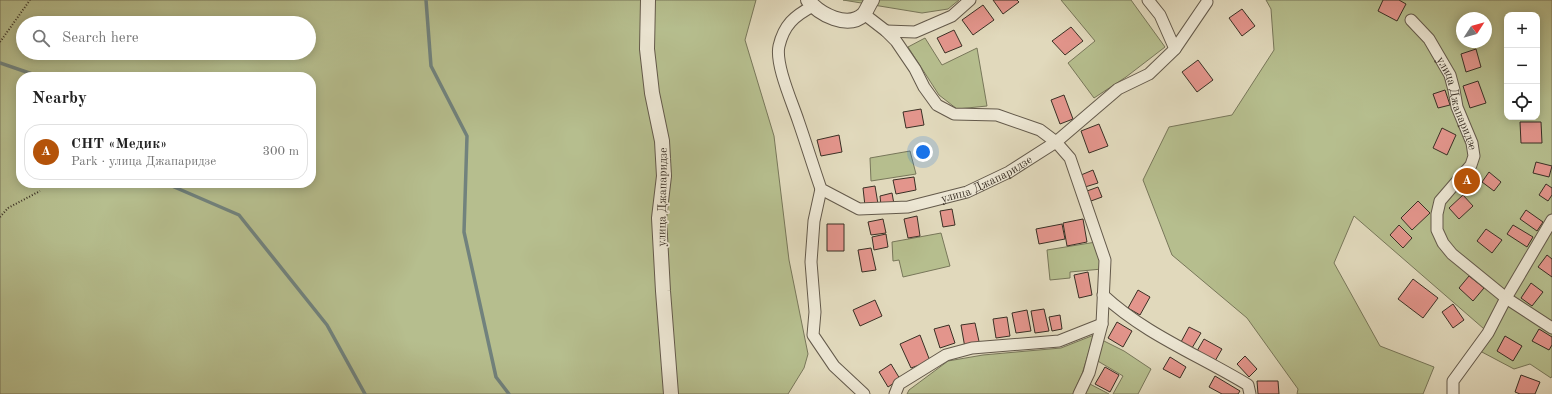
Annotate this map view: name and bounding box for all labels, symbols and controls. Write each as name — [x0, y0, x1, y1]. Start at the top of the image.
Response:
north arrow — [1456, 12, 1492, 48]
map controls — [1504, 12, 1540, 120]
button: + — [1504, 12, 1540, 48]
search box — [16, 16, 316, 60]
icon: search — [30, 27, 52, 49]
text: Search here — [62, 31, 139, 46]
button: − — [1504, 48, 1540, 84]
street label: улица Джапаридзе — [1434, 55, 1478, 152]
button: locate — [1504, 84, 1540, 120]
text: Nearby — [32, 90, 87, 107]
text: СНТ «Медик» — [71, 137, 167, 152]
your location — [913, 142, 933, 162]
text: A — [41, 145, 51, 158]
text: 300 m — [262, 145, 299, 158]
street label: улица Джапаридзе — [656, 147, 670, 247]
street label: улица Джапаридзе — [940, 154, 1035, 205]
text: Park · улица Джапаридзе — [71, 155, 216, 168]
pin: A — [1454, 166, 1480, 196]

